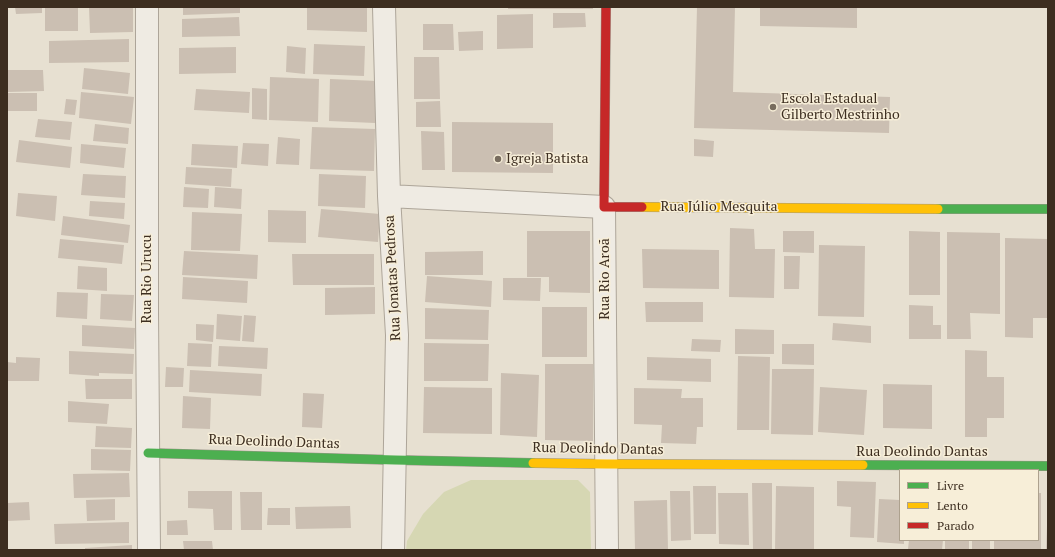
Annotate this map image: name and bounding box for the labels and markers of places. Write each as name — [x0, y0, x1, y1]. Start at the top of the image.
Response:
place label: Escola Estadual Gilberto Mestrinho — [781, 91, 900, 124]
marker: Escola Estadual Gilberto Mestrinho — [768, 102, 778, 112]
place label: Igreja Batista — [506, 151, 589, 167]
marker: Igreja Batista — [493, 154, 503, 164]

